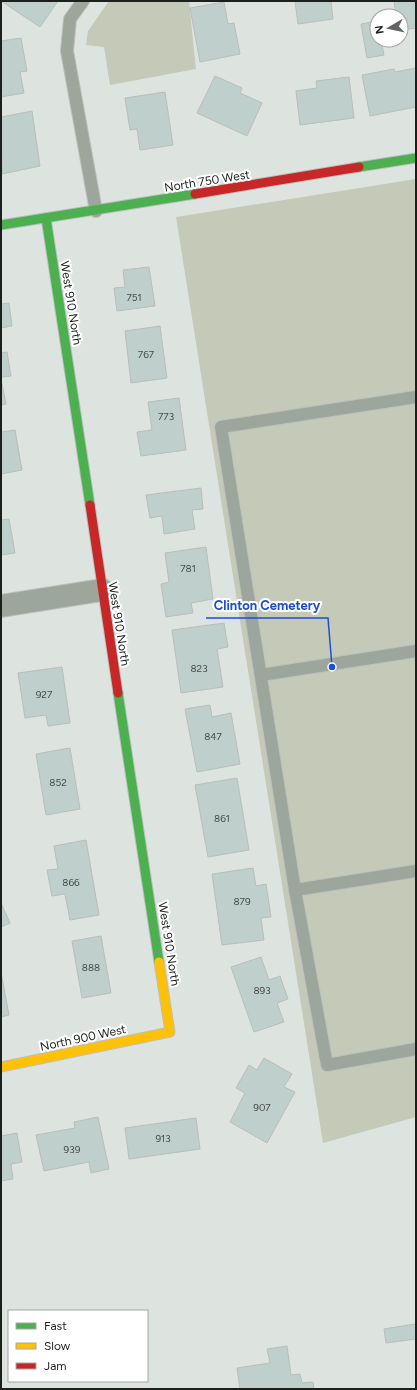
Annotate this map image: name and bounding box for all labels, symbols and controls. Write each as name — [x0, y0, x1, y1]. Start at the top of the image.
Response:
north arrow — [369, 8, 409, 48]
text: N — [373, 24, 387, 35]
street label: North 750 West — [163, 167, 251, 195]
street label: West 910 North — [57, 260, 85, 346]
house number: 751 — [126, 291, 142, 304]
house number: 767 — [138, 348, 155, 361]
house number: 773 — [158, 410, 174, 423]
house number: 781 — [180, 562, 196, 575]
street label: West 910 North — [105, 581, 133, 667]
callout: Clinton Cemetery — [206, 593, 328, 618]
text: Clinton Cemetery — [214, 598, 321, 613]
house number: 823 — [190, 662, 208, 675]
house number: 927 — [36, 688, 53, 701]
house number: 847 — [204, 730, 222, 743]
house number: 852 — [49, 776, 67, 789]
house number: 861 — [214, 812, 230, 825]
house number: 866 — [62, 876, 80, 889]
house number: 879 — [233, 895, 251, 908]
street label: West 910 North — [155, 901, 183, 987]
house number: 888 — [82, 961, 100, 974]
house number: 893 — [253, 984, 271, 997]
street label: North 900 West — [39, 1022, 128, 1054]
house number: 907 — [253, 1101, 271, 1114]
house number: 913 — [155, 1132, 171, 1145]
house number: 939 — [64, 1143, 81, 1156]
legend — [8, 1310, 148, 1382]
text: Fast — [44, 1319, 67, 1333]
text: Slow — [44, 1339, 71, 1353]
text: Jam — [44, 1359, 67, 1373]

